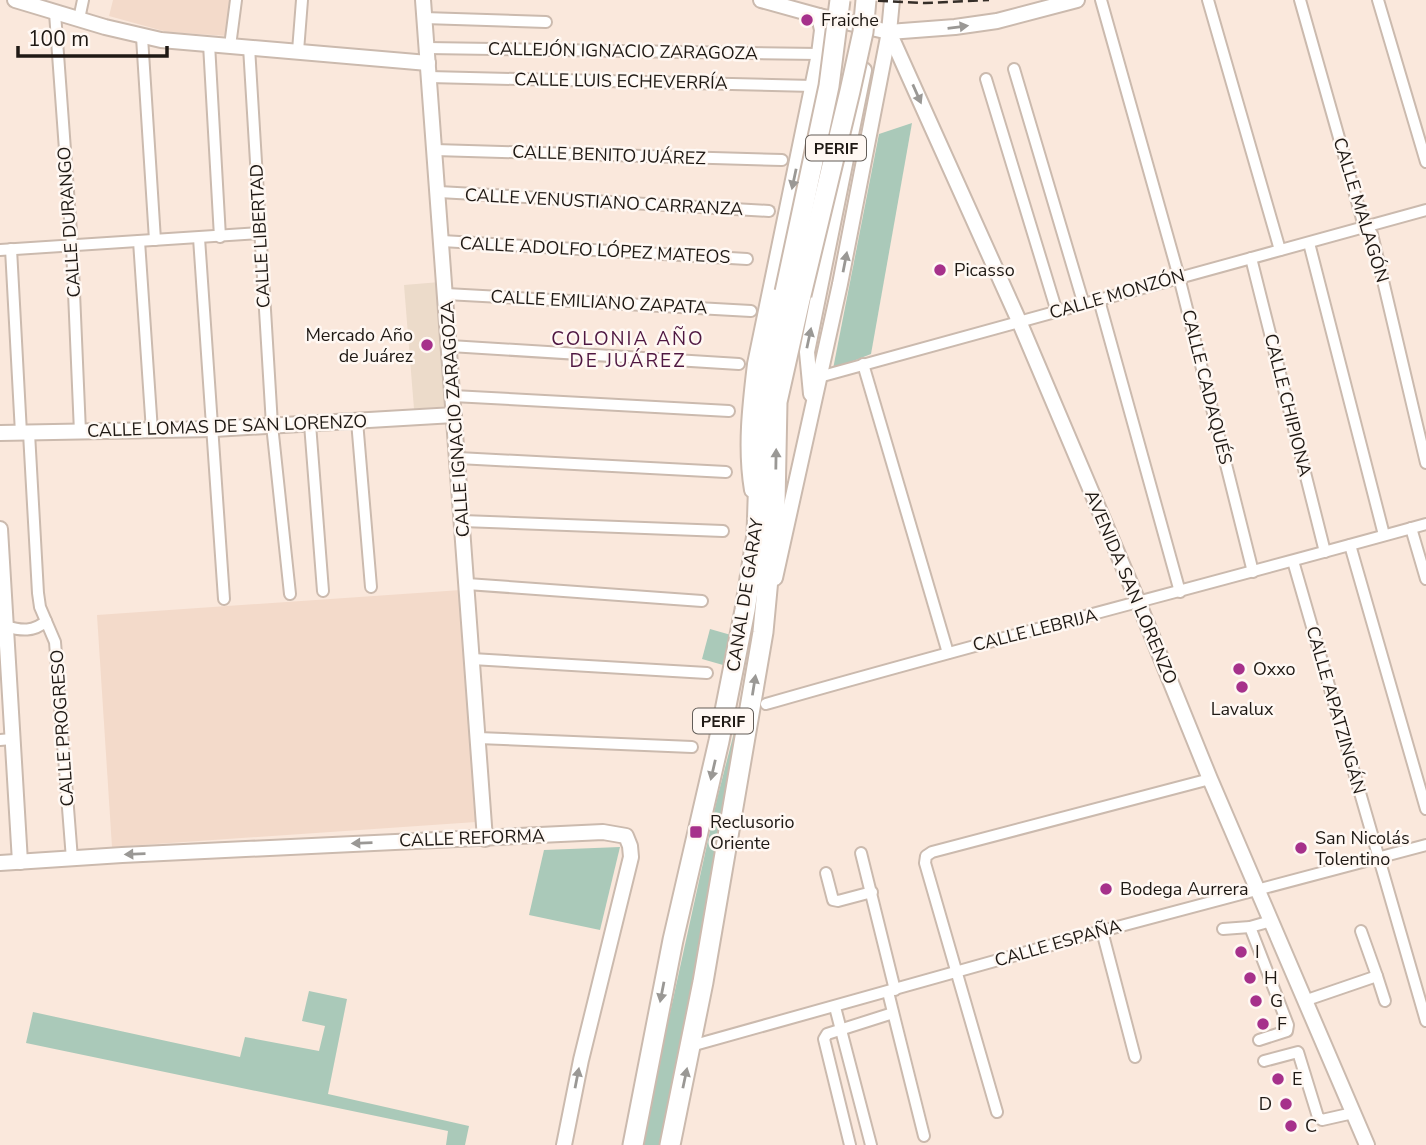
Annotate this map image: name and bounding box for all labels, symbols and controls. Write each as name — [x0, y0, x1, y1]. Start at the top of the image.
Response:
place label: Fraiche — [821, 8, 879, 32]
marker: Fraiche — [799, 12, 815, 28]
scale bar — [18, 14, 166, 58]
one-way arrow — [947, 21, 969, 32]
text: 100 m — [28, 25, 89, 53]
street label: CALLEJÓN IGNACIO ZARAGOZA — [488, 37, 758, 65]
street label: CALLE LUIS ECHEVERRÍA — [514, 67, 728, 95]
one-way arrow — [911, 84, 923, 104]
street label: CALLE MALAGÓN — [1328, 134, 1394, 286]
road number: PERIF — [806, 136, 866, 160]
street label: CALLE BENITO JUÁREZ — [512, 140, 707, 170]
street label: CALLE DURANGO — [52, 146, 86, 298]
street label: CALLE LIBERTAD — [244, 163, 276, 309]
one-way arrow — [788, 168, 799, 190]
street label: CALLE VENUSTIANO CARRANZA — [464, 183, 744, 221]
street label: CALLE ADOLFO LÓPEZ MATEOS — [459, 231, 731, 269]
one-way arrow — [839, 251, 850, 273]
place label: Picasso — [954, 258, 1015, 282]
marker: Picasso — [932, 262, 948, 278]
street label: CALLE MONZÓN — [1047, 263, 1187, 325]
street label: CALLE EMILIANO ZAPATA — [490, 284, 708, 320]
street label: CALLE IGNACIO ZARAGOZA — [435, 300, 475, 538]
street label: CALLE CADAQUÉS — [1176, 307, 1238, 467]
place label: Mercado Año de Juárez — [305, 323, 413, 368]
district label: COLONIA AÑO DE JUÁREZ — [551, 326, 705, 374]
one-way arrow — [804, 327, 815, 349]
street label: CALLE CHIPIONA — [1259, 331, 1317, 479]
marker: Mercado Año de Juárez — [419, 337, 435, 353]
street label: CALLE LOMAS DE SAN LORENZO — [87, 409, 367, 443]
one-way arrow — [770, 448, 781, 470]
street label: AVENIDA SAN LORENZO — [1079, 486, 1183, 688]
street label: CANAL DE GARAY — [721, 516, 769, 673]
street label: CALLE LEBRIJA — [970, 603, 1100, 657]
street label: CALLE APATZINGÁN — [1301, 623, 1371, 797]
street label: CALLE PROGRESO — [45, 649, 79, 807]
place label: Oxxo — [1253, 657, 1296, 681]
marker: Oxxo — [1231, 661, 1247, 677]
one-way arrow — [749, 674, 760, 696]
marker: Lavalux — [1234, 679, 1250, 695]
place label: Lavalux — [1211, 697, 1274, 721]
road number: PERIF — [693, 708, 753, 734]
one-way arrow — [707, 759, 718, 781]
place label: Reclusorio Oriente — [710, 810, 794, 855]
street label: CALLE REFORMA — [399, 823, 545, 853]
marker: Reclusorio Oriente — [688, 824, 704, 840]
place label: San Nicolás Tolentino — [1315, 826, 1410, 871]
one-way arrow — [351, 838, 373, 849]
marker: San Nicolás Tolentino — [1293, 840, 1309, 856]
one-way arrow — [124, 849, 146, 860]
place label: Bodega Aurrera — [1120, 877, 1248, 901]
marker: Bodega Aurrera — [1098, 881, 1114, 897]
street label: CALLE ESPAÑA — [992, 913, 1124, 973]
place label: I — [1255, 940, 1260, 964]
marker: I — [1233, 944, 1249, 960]
place label: H — [1264, 966, 1278, 990]
marker: H — [1242, 970, 1258, 986]
one-way arrow — [657, 981, 668, 1003]
place label: G — [1270, 989, 1283, 1013]
marker: G — [1248, 993, 1264, 1009]
place label: F — [1277, 1012, 1287, 1036]
marker: F — [1255, 1016, 1271, 1032]
one-way arrow — [572, 1067, 583, 1089]
one-way arrow — [679, 1067, 690, 1089]
place label: E — [1292, 1067, 1303, 1091]
marker: E — [1270, 1071, 1286, 1087]
place label: D — [1259, 1092, 1272, 1116]
marker: D — [1278, 1096, 1294, 1112]
place label: C — [1305, 1114, 1317, 1138]
marker: C — [1283, 1118, 1299, 1134]

